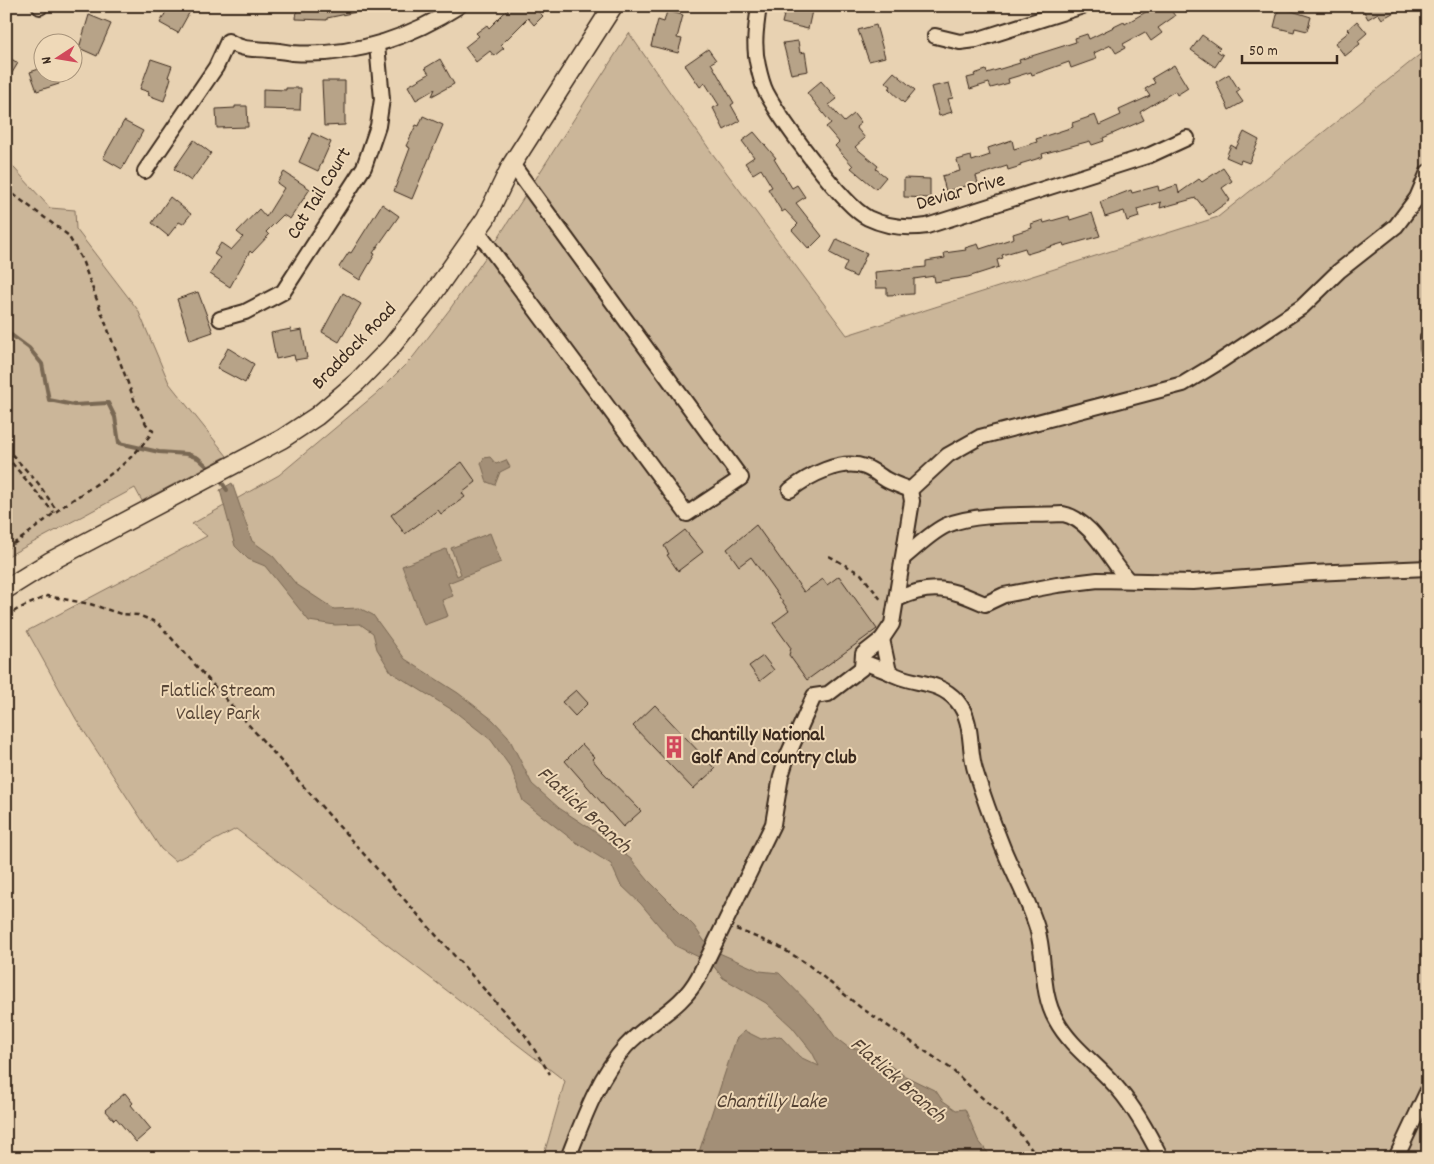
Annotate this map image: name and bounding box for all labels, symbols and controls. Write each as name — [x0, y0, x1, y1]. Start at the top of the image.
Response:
north arrow — [32, 32, 82, 82]
scale bar — [1242, 32, 1336, 64]
text: 50 m — [1249, 41, 1278, 63]
text: N — [37, 55, 58, 66]
street label: Cat Tail Court — [281, 143, 359, 245]
street label: Deviar Drive — [913, 167, 1009, 219]
street label: Braddock Road — [306, 297, 404, 397]
park label: Flatlick Stream Valley Park — [160, 678, 276, 729]
place label: Chantilly National Golf And Country Club — [691, 722, 857, 773]
building icon: Chantilly National Golf And Country Club — [661, 734, 687, 760]
water label: Flatlick Branch — [529, 760, 638, 863]
water label: Flatlick Branch — [843, 1031, 952, 1132]
water label: Chantilly Lake — [716, 1088, 828, 1118]

